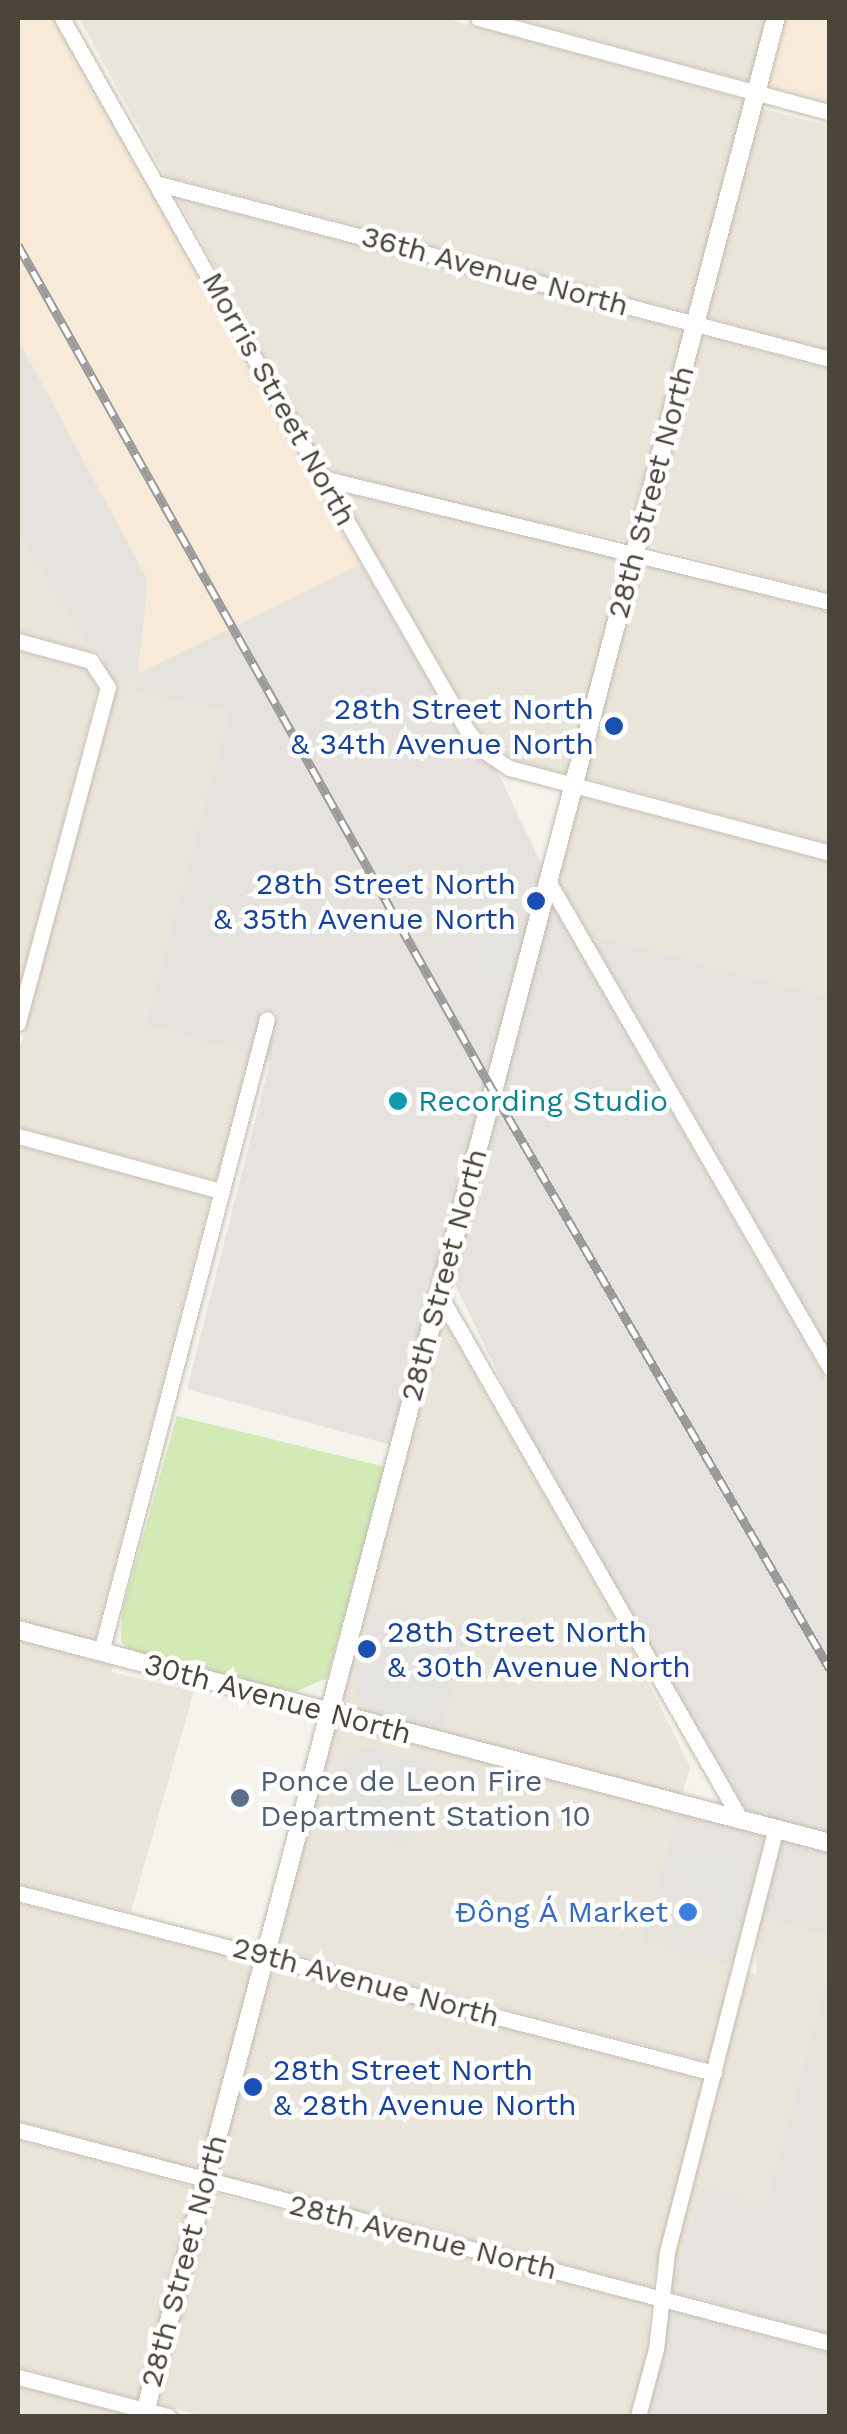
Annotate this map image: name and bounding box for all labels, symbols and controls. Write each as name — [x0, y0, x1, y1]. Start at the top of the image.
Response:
street label: 36th Avenue North — [357, 218, 633, 324]
street label: Morris Street North — [194, 266, 364, 532]
street label: 28th Street North — [600, 362, 702, 622]
place label: 28th Street North & 34th Avenue North — [289, 691, 594, 762]
marker: 28th Street North & 34th Avenue North — [603, 715, 625, 737]
place label: 28th Street North & 35th Avenue North — [212, 866, 516, 936]
marker: 28th Street North & 35th Avenue North — [525, 890, 547, 912]
place label: Recording Studio — [418, 1083, 668, 1119]
marker: Recording Studio — [387, 1090, 409, 1112]
street label: 28th Street North — [393, 1145, 495, 1405]
place label: 28th Street North & 30th Avenue North — [387, 1614, 692, 1684]
marker: 28th Street North & 30th Avenue North — [356, 1638, 378, 1660]
street label: 30th Avenue North — [140, 1646, 416, 1752]
place label: Ponce de Leon Fire Department Station 10 — [260, 1763, 592, 1834]
marker: Ponce de Leon Fire Department Station 10 — [229, 1787, 251, 1809]
place label: Đông Á Market — [453, 1894, 668, 1930]
marker: Đông Á Market — [677, 1901, 699, 1923]
street label: 29th Avenue North — [228, 1929, 504, 2035]
place label: 28th Street North & 28th Avenue North — [273, 2052, 578, 2122]
marker: 28th Street North & 28th Avenue North — [242, 2076, 264, 2098]
street label: 28th Street North — [133, 2131, 235, 2391]
street label: 28th Avenue North — [285, 2186, 561, 2288]

